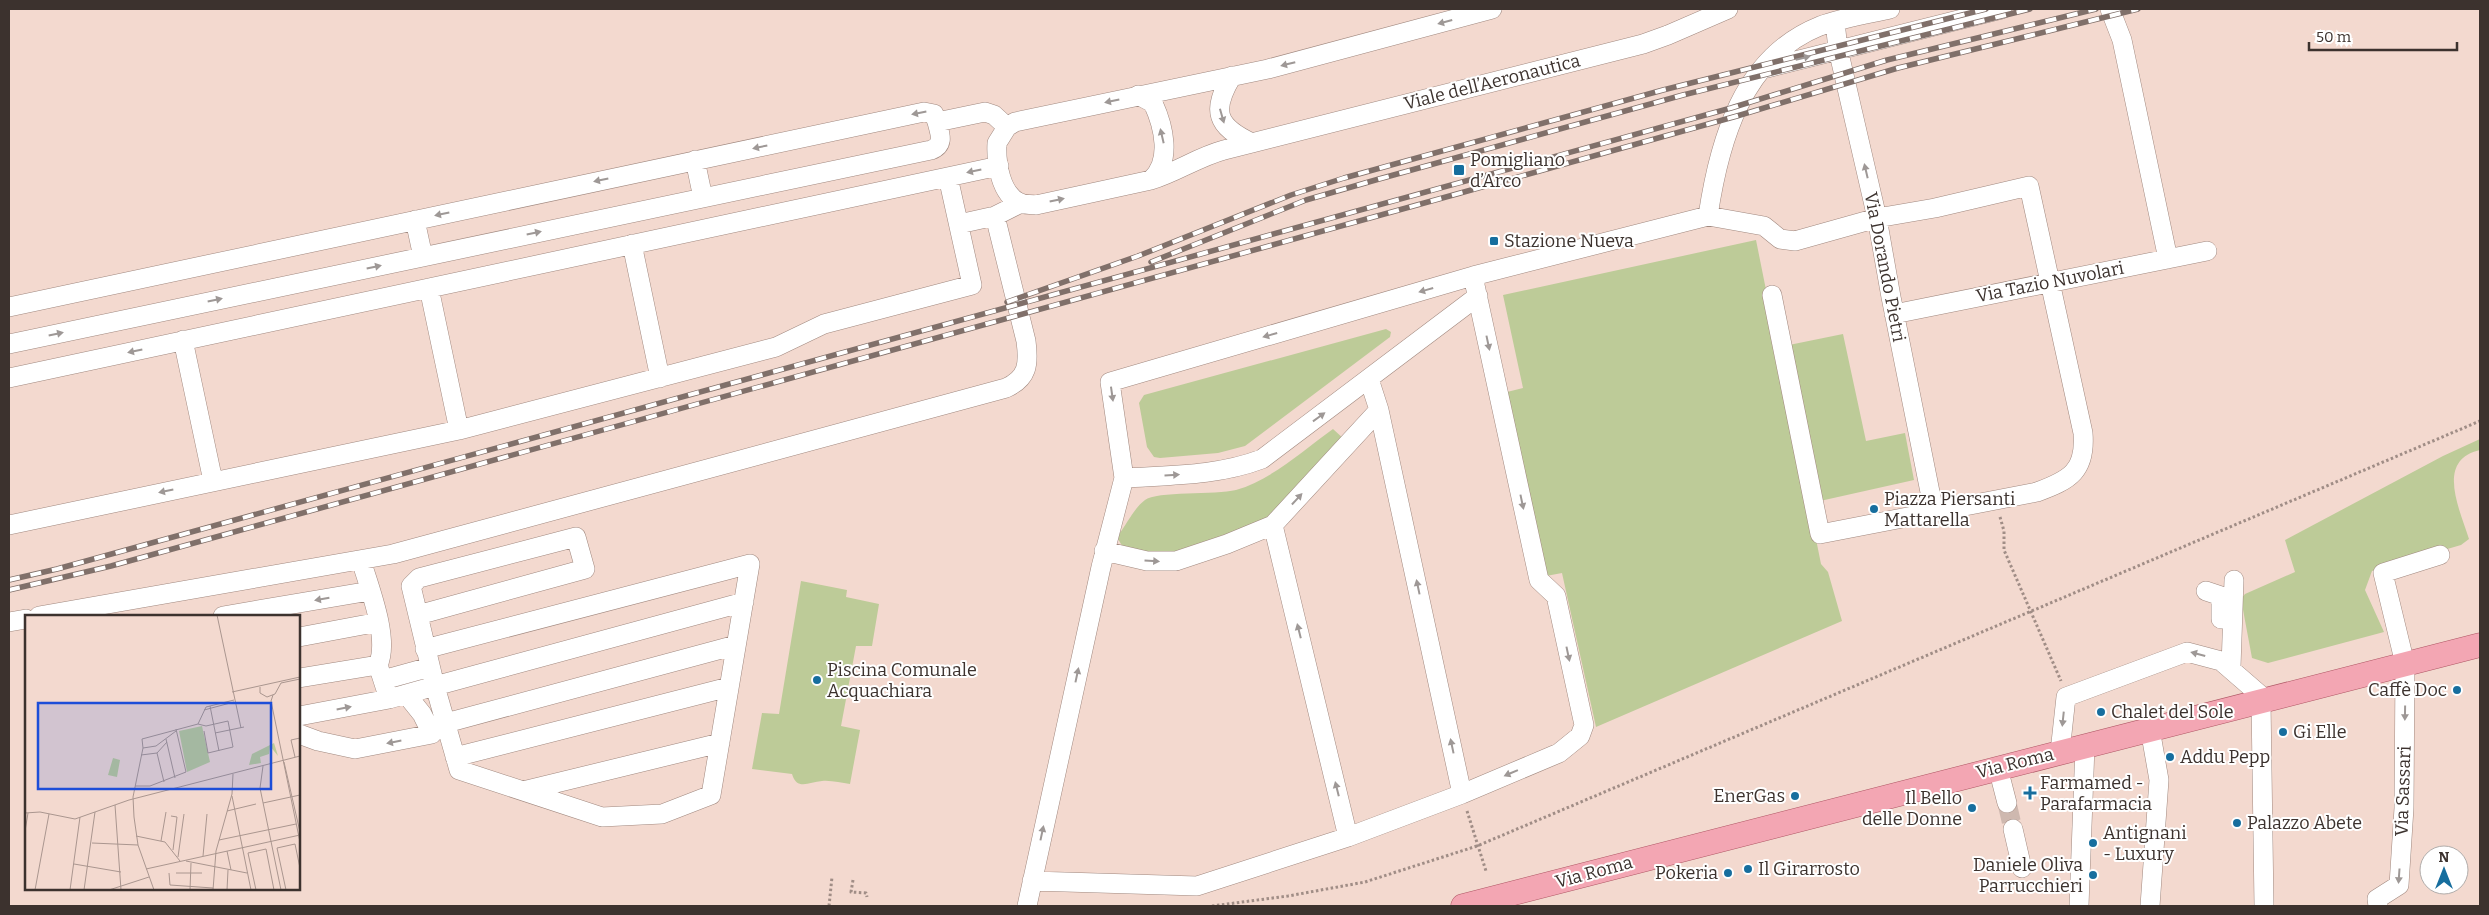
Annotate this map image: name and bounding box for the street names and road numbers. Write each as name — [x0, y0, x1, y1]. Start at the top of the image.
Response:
street label: Viale dell’Aeronautica — [1402, 49, 1583, 115]
street label: Via Dorando Pietri — [1860, 190, 1910, 344]
street label: Via Tazio Nuvolari — [1974, 257, 2126, 307]
street label: Via Roma — [1974, 743, 2056, 783]
street label: Via Sassari — [2390, 745, 2416, 837]
street label: Via Roma — [1553, 851, 1635, 893]

